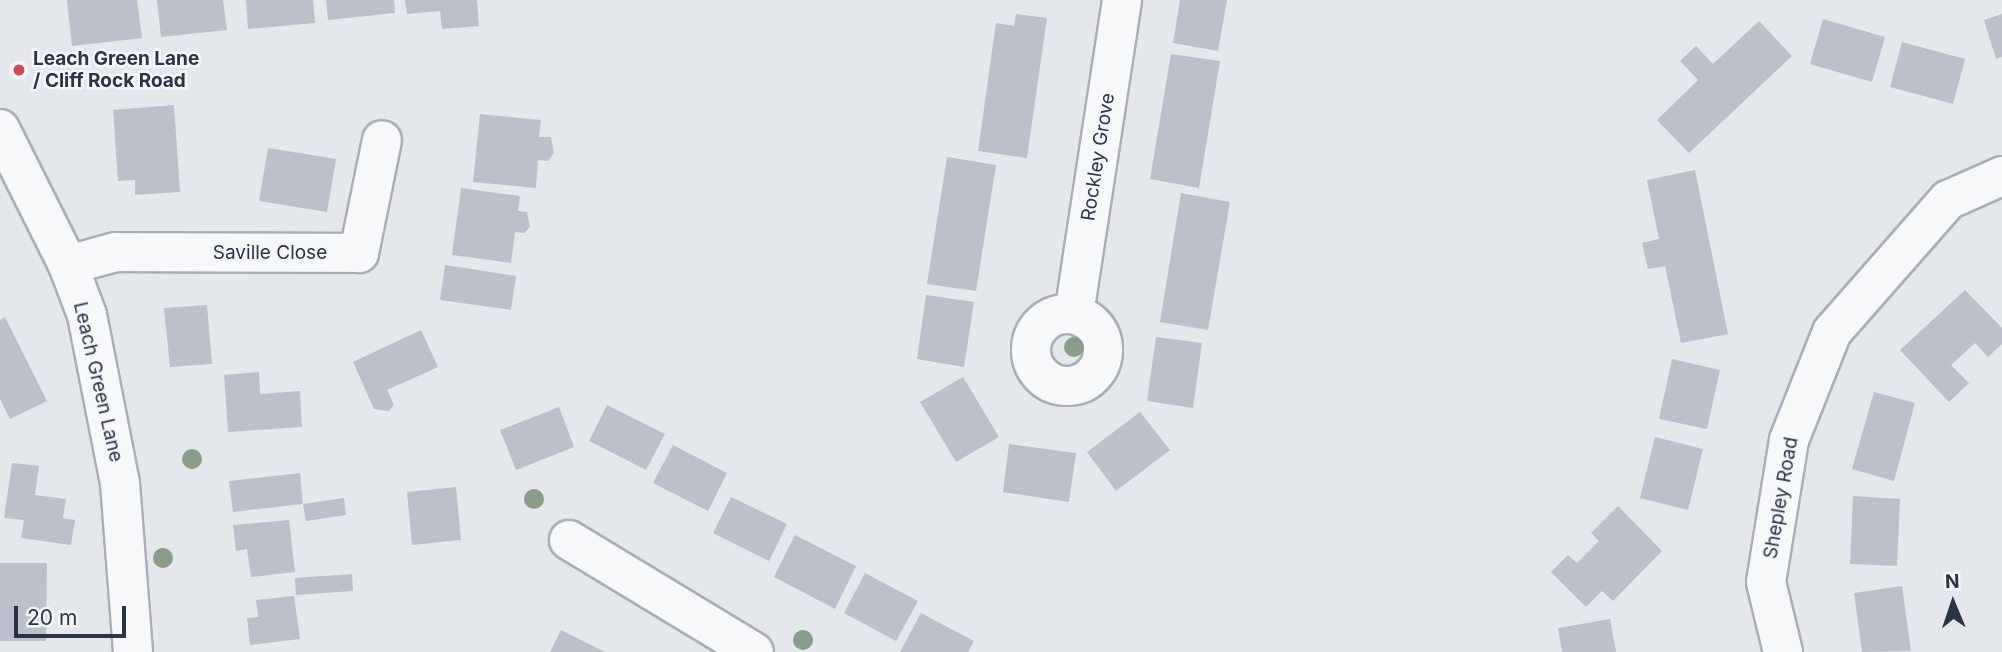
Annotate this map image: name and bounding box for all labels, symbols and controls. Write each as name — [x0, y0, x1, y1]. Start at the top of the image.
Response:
place label: Leach Green Lane / Cliff Rock Road — [33, 48, 199, 92]
marker: Leach Green Lane / Cliff Rock Road — [11, 62, 27, 78]
street label: Rockley Grove — [1077, 91, 1119, 223]
street label: Saville Close — [213, 242, 327, 264]
street label: Leach Green Lane — [68, 300, 128, 464]
street label: Shepley Road — [1759, 435, 1803, 561]
north arrow — [1918, 568, 1988, 638]
text: N — [1945, 570, 1960, 593]
scale bar — [18, 592, 130, 636]
text: 20 m — [27, 605, 77, 630]

